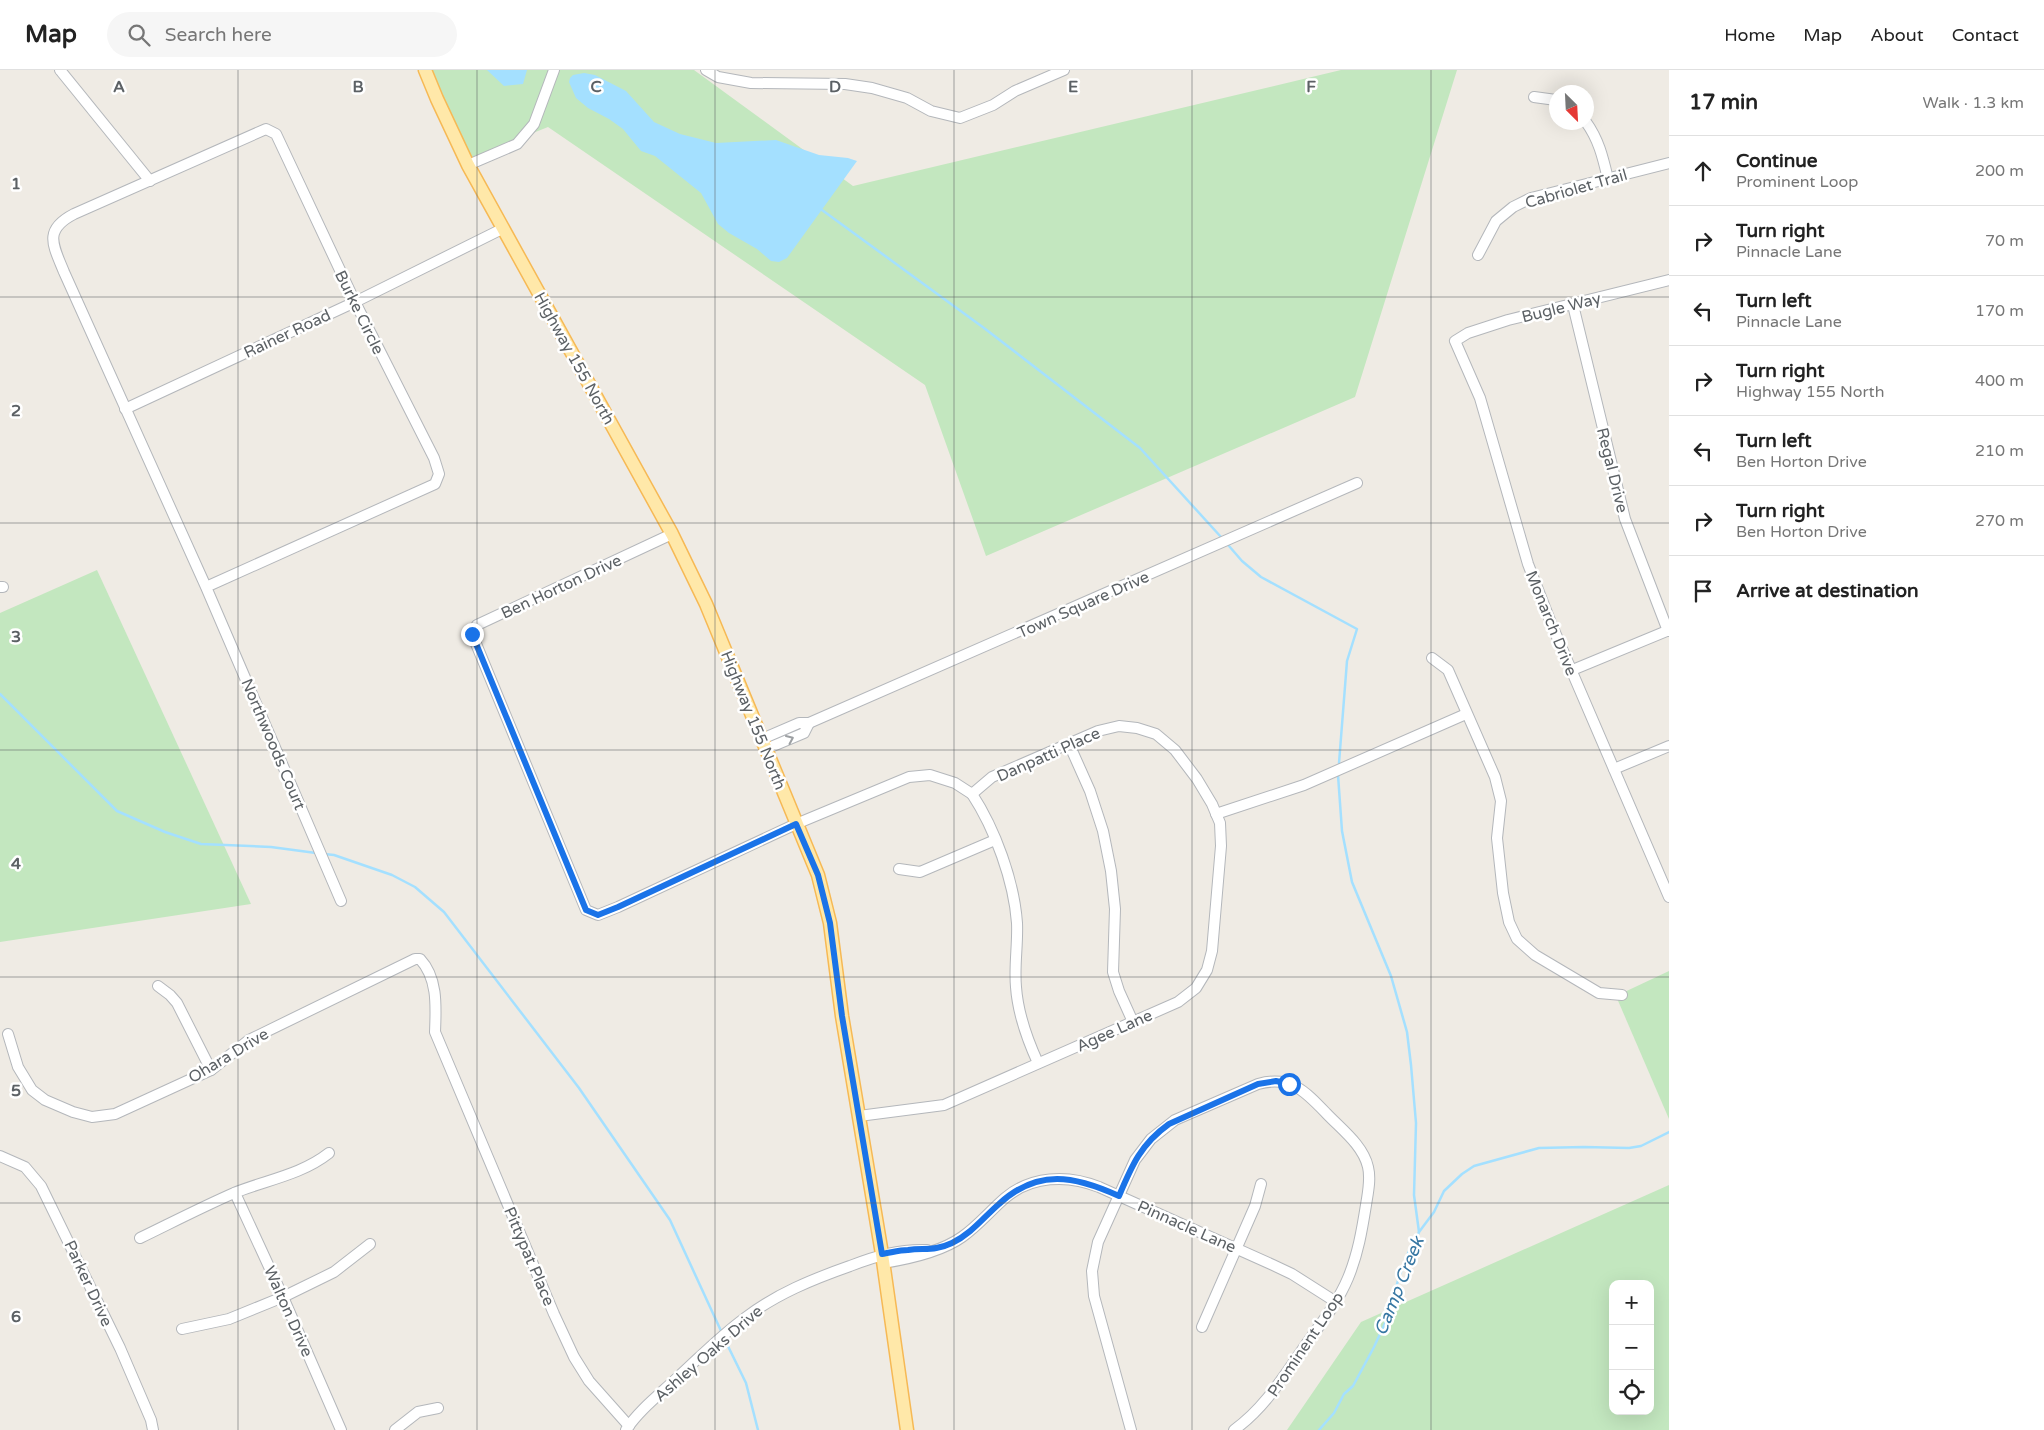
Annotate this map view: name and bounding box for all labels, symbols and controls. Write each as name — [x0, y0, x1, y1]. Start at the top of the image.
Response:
search box — [107, 12, 457, 57]
text: Map — [25, 20, 77, 49]
icon: search — [125, 21, 153, 49]
text: Search here — [165, 24, 272, 46]
text: Home — [1724, 24, 1775, 46]
text: Map — [1803, 24, 1842, 46]
text: About — [1870, 24, 1924, 46]
text: Contact — [1952, 24, 2019, 46]
text: A — [113, 77, 125, 97]
text: B — [352, 77, 364, 97]
text: C — [590, 77, 602, 97]
text: D — [829, 77, 841, 97]
text: E — [1068, 77, 1078, 97]
text: F — [1306, 77, 1316, 97]
north arrow — [1549, 85, 1594, 130]
text: 17 min — [1689, 90, 1758, 115]
text: Walk · 1.3 km — [1922, 93, 2024, 113]
text: Continue — [1736, 150, 1818, 172]
icon: ahead — [1689, 157, 1717, 185]
text: 200 m — [1975, 161, 2024, 181]
street label: Cabriolet Trail — [1523, 165, 1630, 213]
text: Prominent Loop — [1736, 172, 1858, 192]
text: 1 — [11, 174, 21, 194]
text: Turn right — [1736, 220, 1824, 242]
icon: right — [1689, 227, 1717, 255]
text: 70 m — [1985, 231, 2024, 251]
text: Pinnacle Lane — [1736, 242, 1842, 262]
street label: Burke Circle — [330, 267, 388, 358]
street label: Bugle Way — [1520, 288, 1603, 327]
street label: Highway 155 North — [529, 289, 619, 428]
text: Turn left — [1736, 290, 1812, 312]
icon: left — [1689, 297, 1717, 325]
text: 170 m — [1975, 301, 2024, 321]
street label: Rainer Road — [241, 305, 334, 363]
text: Pinnacle Lane — [1736, 312, 1842, 332]
text: Turn right — [1736, 360, 1824, 382]
icon: right — [1689, 367, 1717, 395]
text: 400 m — [1975, 371, 2024, 391]
text: Highway 155 North — [1736, 382, 1884, 402]
text: 2 — [11, 401, 21, 421]
street label: Regal Drive — [1592, 426, 1632, 515]
text: Turn left — [1736, 430, 1812, 452]
icon: left — [1689, 437, 1717, 465]
text: 210 m — [1975, 441, 2024, 461]
text: Ben Horton Drive — [1736, 452, 1867, 472]
text: Turn right — [1736, 500, 1824, 522]
icon: right — [1689, 507, 1717, 535]
text: 270 m — [1975, 511, 2024, 531]
text: Ben Horton Drive — [1736, 522, 1867, 542]
street label: Ben Horton Drive — [498, 550, 625, 624]
street label: Town Square Drive — [1014, 567, 1152, 643]
street label: Monarch Drive — [1521, 568, 1581, 679]
icon: arrive — [1689, 577, 1717, 605]
text: Arrive at destination — [1736, 580, 1919, 602]
route end — [461, 623, 484, 646]
text: 3 — [11, 627, 21, 647]
street label: Highway 155 North — [716, 648, 790, 793]
street label: Northwoods Court — [236, 676, 310, 813]
street label: Danpatti Place — [994, 723, 1103, 787]
one-way arrow — [785, 734, 794, 745]
text: 4 — [11, 854, 21, 874]
street label: Agee Lane — [1073, 1005, 1156, 1057]
street label: Ohara Drive — [185, 1024, 272, 1088]
route start — [1278, 1073, 1301, 1096]
text: 5 — [11, 1081, 21, 1101]
street label: Pinnacle Lane — [1134, 1196, 1239, 1258]
street label: Pittypat Place — [499, 1204, 559, 1309]
water label: Camp Creek — [1369, 1232, 1429, 1339]
street label: Parker Drive — [59, 1237, 117, 1330]
street label: Walton Drive — [259, 1263, 317, 1360]
map controls — [1609, 1280, 1654, 1415]
button: + — [1609, 1280, 1654, 1325]
street label: Prominent Loop — [1263, 1288, 1348, 1401]
street label: Ashley Oaks Drive — [650, 1301, 767, 1406]
text: 6 — [11, 1307, 21, 1327]
button: − — [1609, 1325, 1654, 1370]
button: locate — [1609, 1370, 1654, 1415]

